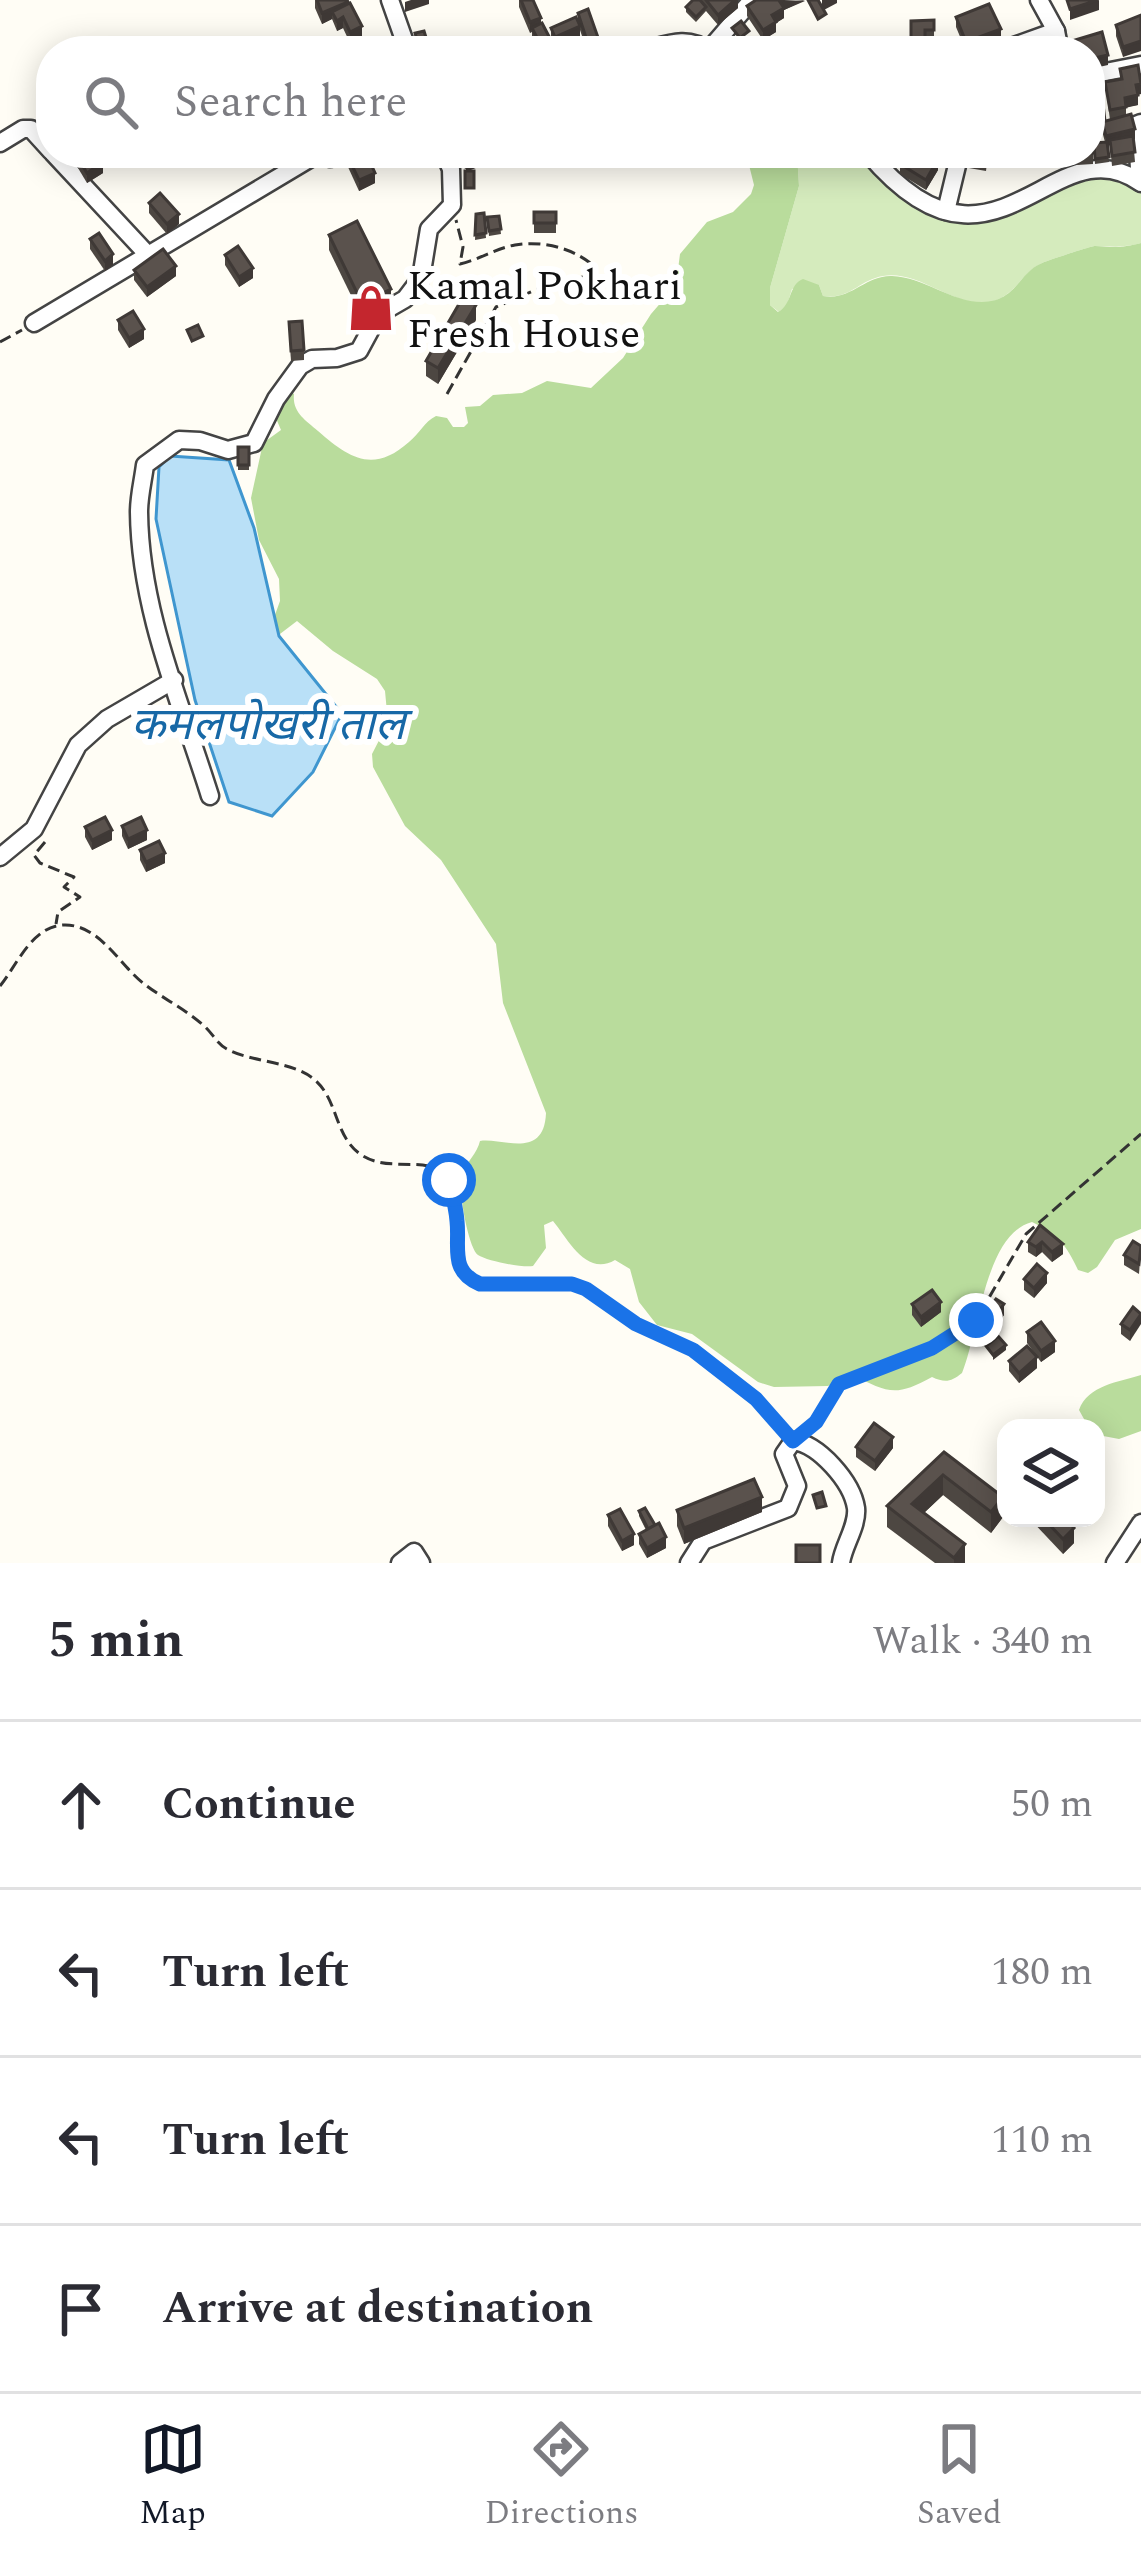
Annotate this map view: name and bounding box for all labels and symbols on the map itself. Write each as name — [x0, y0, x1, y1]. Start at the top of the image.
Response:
place label: Kamal Pokhari Fresh House — [407, 255, 682, 366]
shop icon: Kamal Pokhari Fresh House — [346, 283, 396, 333]
water label: कमलपोखरी ताल — [131, 691, 414, 760]
route start — [422, 1153, 476, 1207]
route end — [949, 1293, 1003, 1347]

